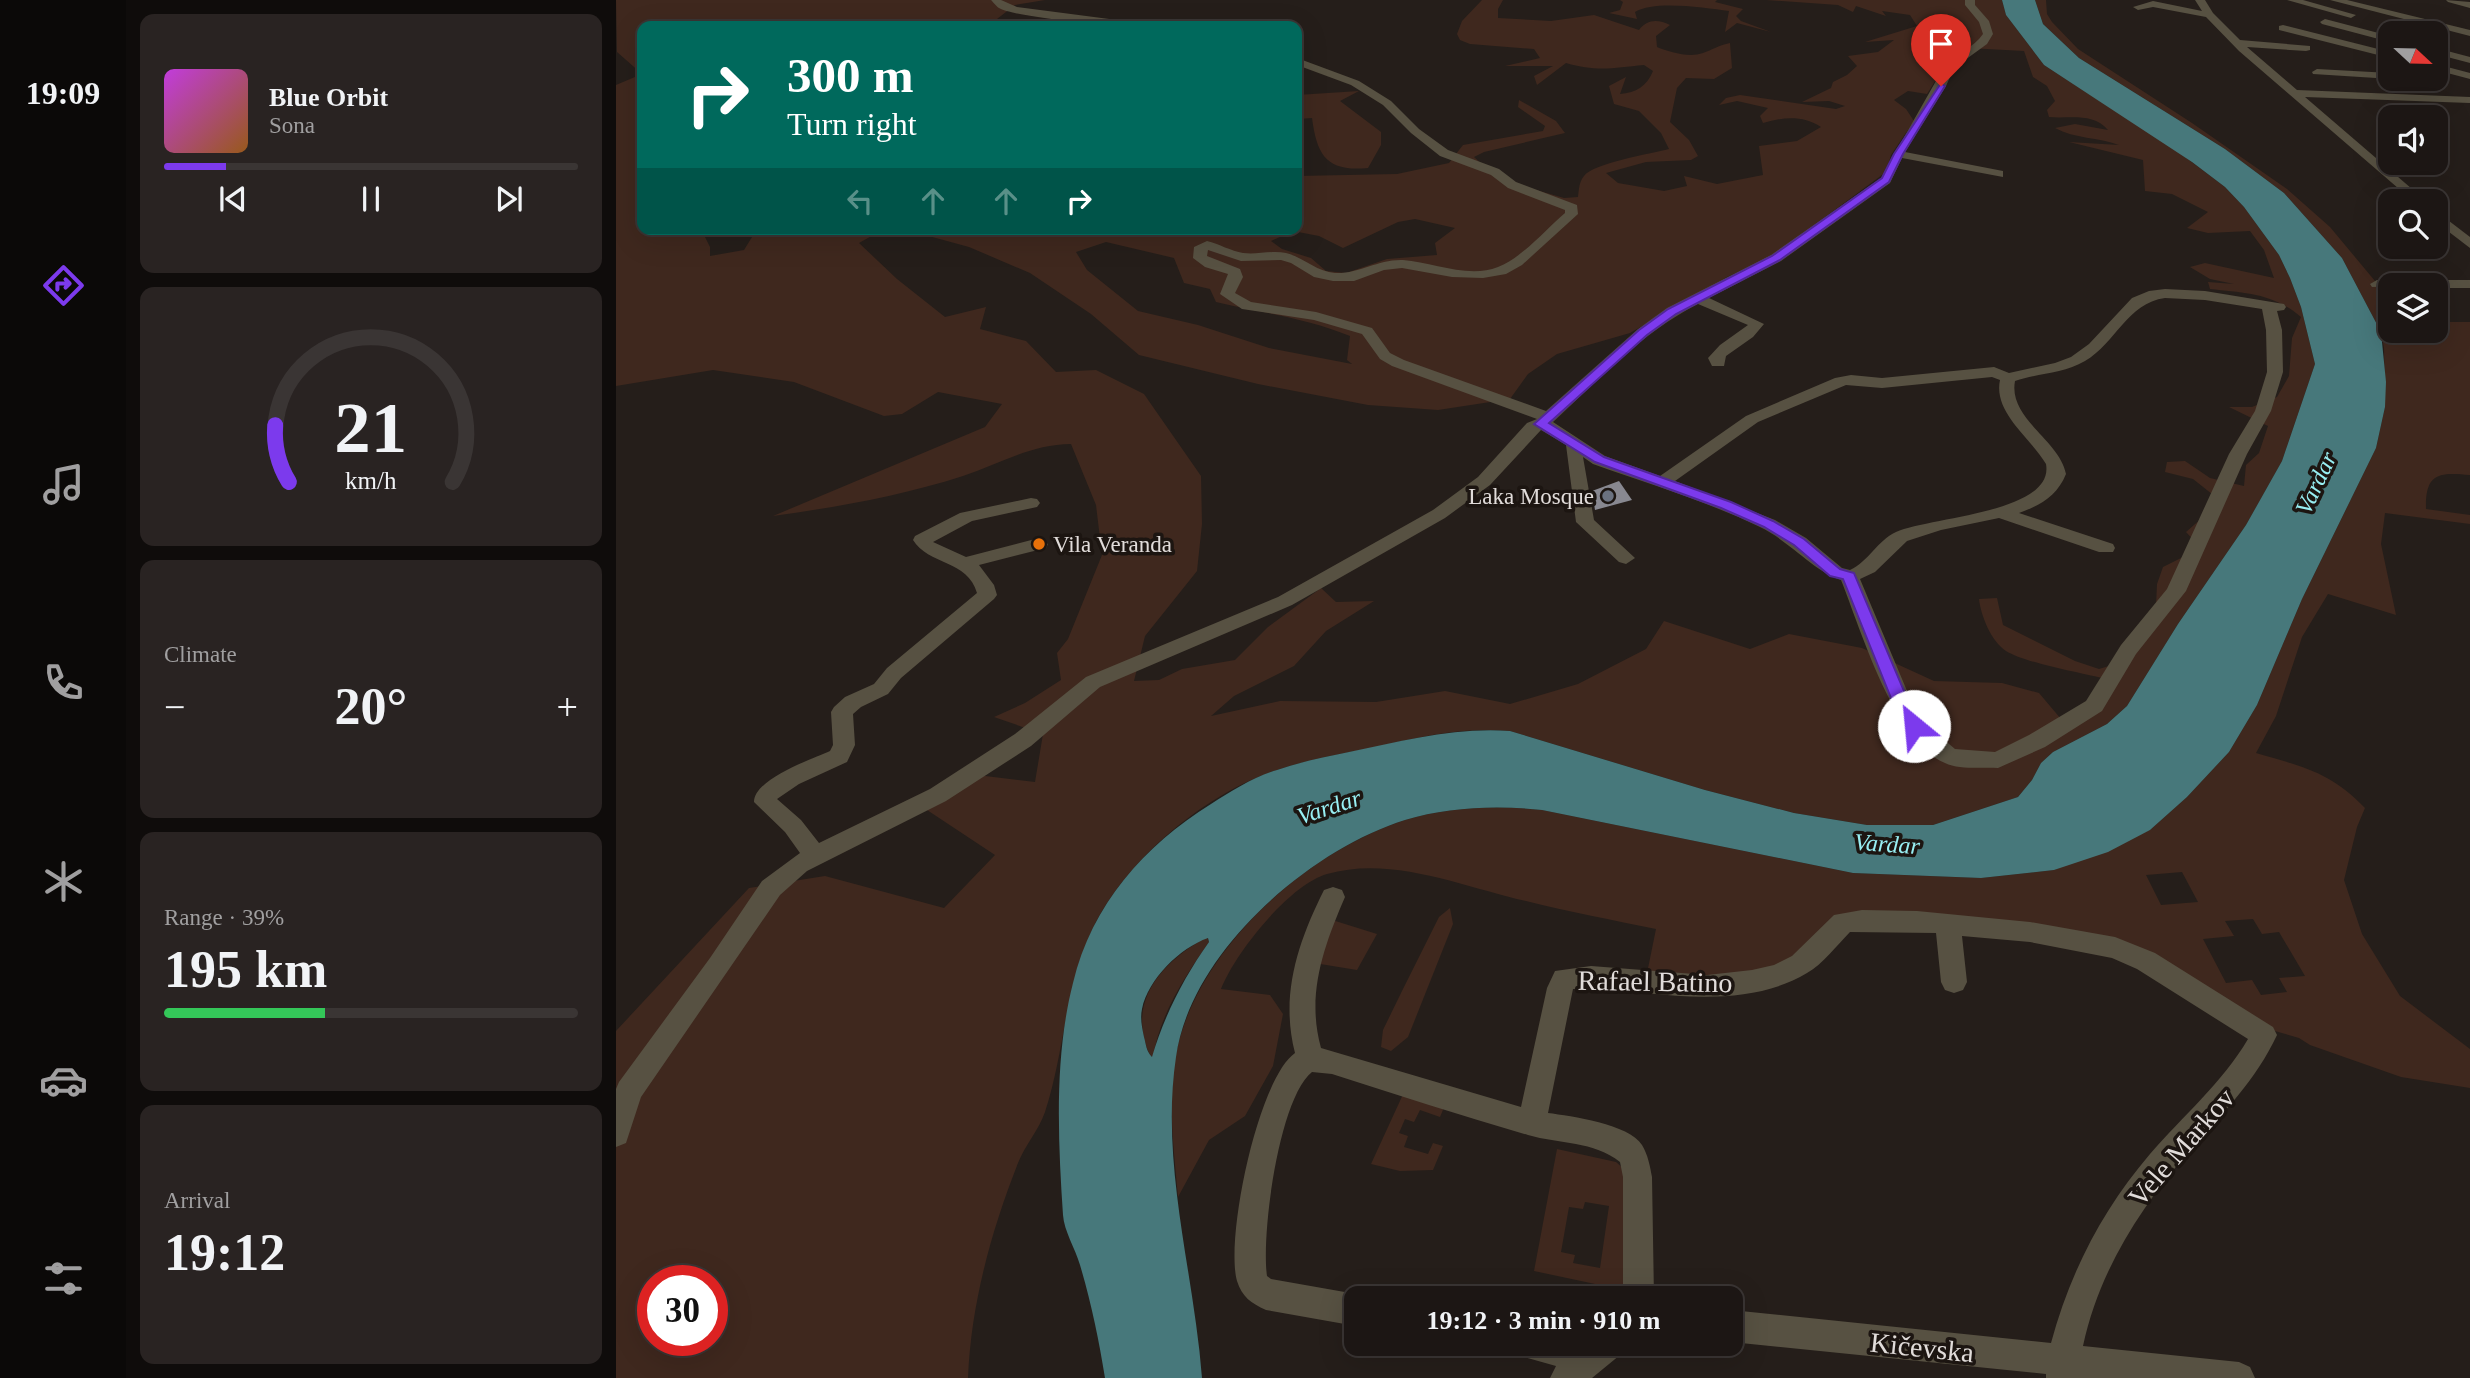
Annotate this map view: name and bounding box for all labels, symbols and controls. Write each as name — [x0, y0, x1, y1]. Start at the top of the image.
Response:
pin — [1911, 14, 1971, 86]
north arrow — [2378, 21, 2448, 91]
map controls — [2378, 21, 2448, 343]
icon: arrive — [1922, 25, 1960, 63]
text: 300 m — [787, 48, 914, 103]
icon: right — [672, 49, 763, 140]
text: 19:09 — [26, 75, 100, 111]
text: Blue Orbit — [269, 83, 388, 112]
button: sound — [2378, 105, 2448, 175]
text: Turn right — [787, 106, 917, 142]
text: Sona — [269, 113, 315, 138]
icon: previous — [214, 180, 252, 218]
icon: pause — [352, 180, 390, 218]
icon: next — [490, 180, 528, 218]
icon: left — [841, 182, 879, 220]
icon: ahead — [914, 182, 952, 220]
icon: ahead — [987, 182, 1025, 220]
icon: right — [1060, 182, 1098, 220]
button: search — [2378, 189, 2448, 259]
icon: directions — [39, 261, 88, 310]
button: layers — [2378, 273, 2448, 343]
text: 21 — [335, 388, 407, 469]
water label: Vardar — [2290, 447, 2342, 518]
icon: music — [39, 460, 88, 509]
text: km/h — [345, 467, 397, 494]
place label: Laka Mosque — [1468, 484, 1594, 509]
marker: Laka Mosque — [1600, 488, 1616, 504]
place label: Vila Veranda — [1053, 532, 1172, 557]
marker: Vila Veranda — [1031, 536, 1047, 552]
text: Climate — [164, 642, 237, 667]
icon: phone — [39, 658, 88, 707]
text: 20° — [335, 678, 407, 735]
text: − — [164, 686, 185, 728]
text: + — [557, 686, 578, 728]
position arrow — [1877, 689, 1951, 763]
water label: Vardar — [1294, 784, 1365, 830]
water label: Vardar — [1853, 829, 1921, 859]
icon: climate — [39, 857, 88, 906]
text: Range · 39% — [164, 905, 284, 930]
text: 195 km — [164, 941, 327, 998]
street label: Rafael Batino — [1577, 965, 1733, 998]
icon: car — [39, 1056, 88, 1105]
street label: Vele Markov — [2122, 1082, 2241, 1212]
text: Arrival — [164, 1188, 230, 1213]
text: 19:12 — [164, 1224, 285, 1281]
icon: filters — [39, 1254, 88, 1303]
speed limit sign: 30 — [637, 1265, 728, 1356]
text: 19:12 · 3 min · 910 m — [1427, 1306, 1661, 1335]
street label: Kičevska — [1869, 1327, 1976, 1368]

